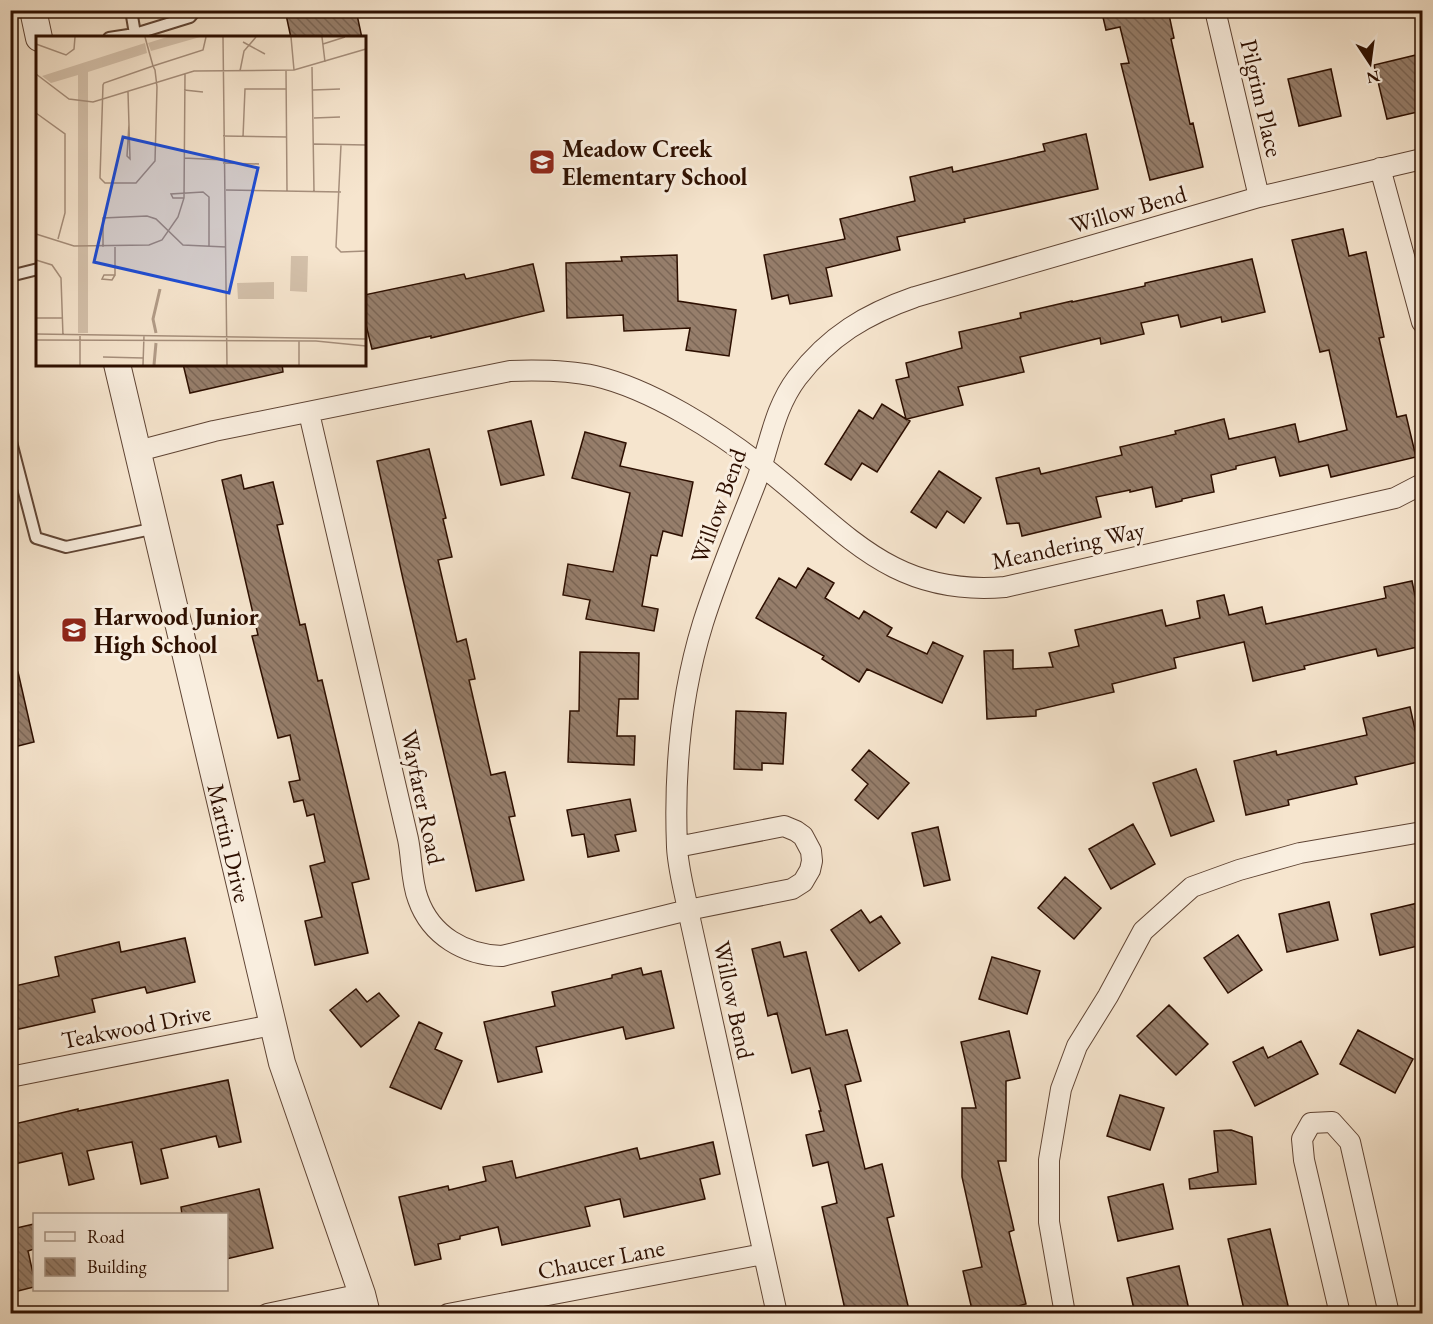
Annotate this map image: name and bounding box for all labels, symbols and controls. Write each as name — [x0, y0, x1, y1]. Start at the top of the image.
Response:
north arrow — [1340, 33, 1400, 93]
inset map — [36, 36, 366, 366]
street label: Pilgrim Place — [1233, 36, 1291, 160]
text: N — [1365, 65, 1382, 89]
place label: Meadow Creek Elementary School — [562, 133, 748, 193]
school or university icon: Meadow Creek Elementary School — [527, 147, 557, 177]
street label: Willow Bend — [1066, 177, 1191, 240]
street label: Willow Bend — [683, 444, 753, 568]
street label: Meandering Way — [989, 514, 1148, 576]
place label: Harwood Junior High School — [94, 601, 259, 661]
school or university icon: Harwood Junior High School — [59, 615, 89, 645]
street label: Wayfarer Road — [394, 727, 453, 868]
street label: Martin Drive — [201, 780, 259, 905]
street label: Willow Bend — [706, 938, 762, 1063]
street label: Teakwood Drive — [59, 996, 213, 1056]
legend — [33, 1213, 228, 1291]
text: Road — [87, 1225, 126, 1248]
street label: Chaucer Lane — [535, 1232, 667, 1286]
text: Building — [87, 1255, 147, 1278]

